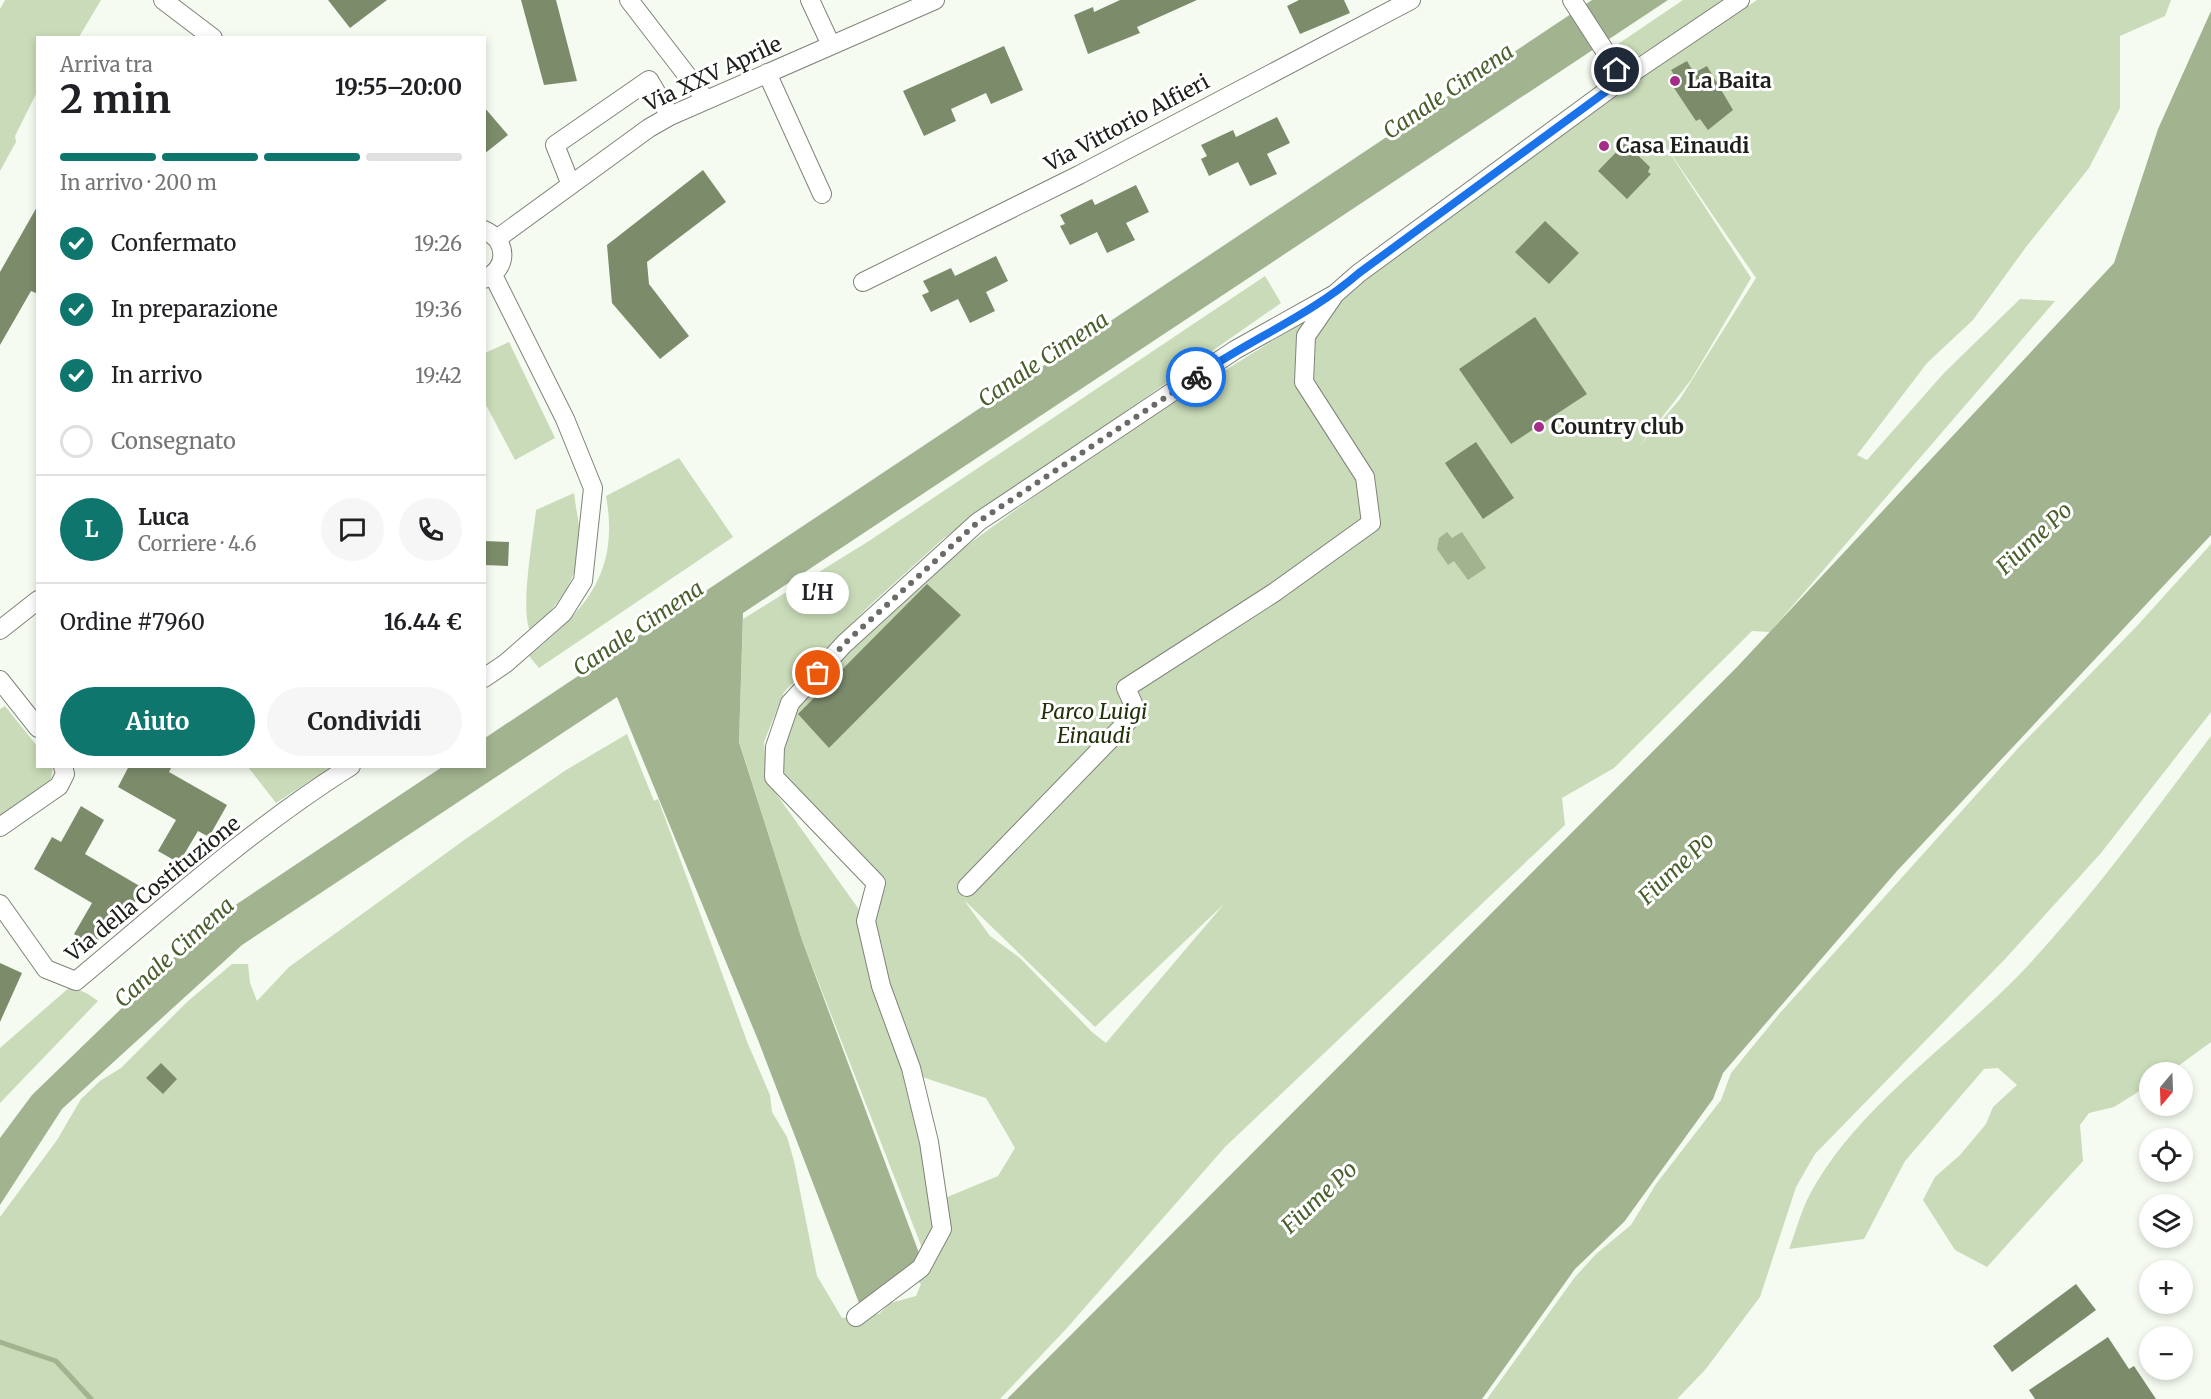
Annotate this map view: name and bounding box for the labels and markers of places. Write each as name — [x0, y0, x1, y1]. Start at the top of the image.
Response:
pin — [1591, 44, 1642, 95]
place label: La Baita — [1687, 67, 1772, 94]
marker: La Baita — [1668, 74, 1682, 88]
place label: Casa Einaudi — [1616, 132, 1749, 159]
marker: Casa Einaudi — [1597, 139, 1611, 153]
place label: Country club — [1551, 413, 1684, 440]
marker: Country club — [1532, 420, 1546, 434]
callout: L'H — [786, 571, 850, 613]
pin — [792, 647, 843, 698]

